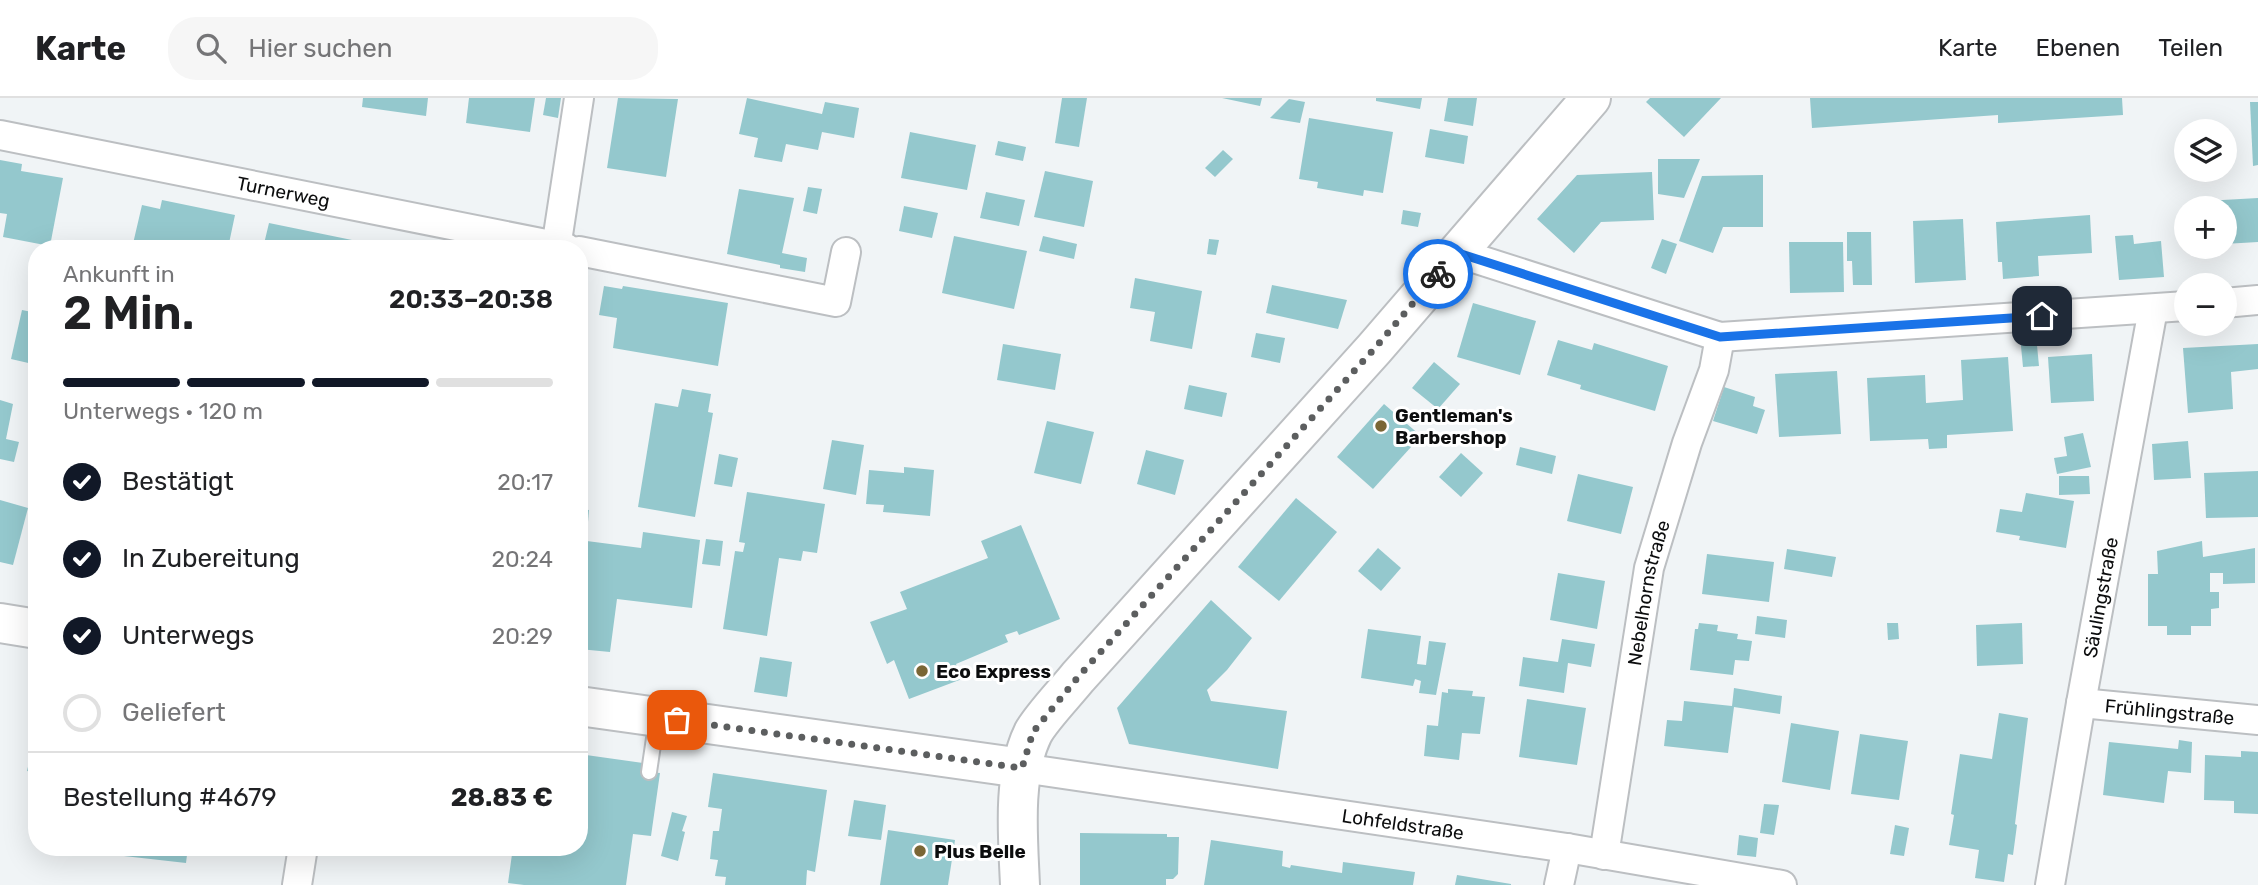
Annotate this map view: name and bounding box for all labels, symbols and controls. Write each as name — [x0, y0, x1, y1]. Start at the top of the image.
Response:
search box — [168, 17, 658, 80]
text: Karte — [35, 29, 126, 68]
icon: search — [192, 29, 230, 67]
text: Hier suchen — [248, 33, 393, 64]
text: Karte — [1938, 34, 1998, 62]
text: Ebenen — [2036, 34, 2120, 62]
text: Teilen — [2158, 34, 2223, 62]
map controls — [2174, 119, 2237, 336]
button: layers — [2174, 119, 2237, 182]
street label: Turnerweg — [235, 171, 332, 212]
button: + — [2174, 196, 2237, 259]
courier — [1403, 239, 1473, 309]
icon: bike — [1419, 255, 1457, 293]
text: Ankunft in — [63, 260, 175, 288]
button: − — [2174, 273, 2237, 336]
text: 20:33–20:38 — [389, 284, 553, 315]
text: 2 Min. — [63, 286, 194, 341]
pin — [2012, 286, 2072, 346]
icon: home — [2023, 297, 2061, 335]
text: Unterwegs · 120 m — [63, 397, 263, 425]
place label: Gentleman's Barbershop — [1395, 404, 1513, 449]
marker: Gentleman's Barbershop — [1373, 418, 1389, 434]
icon: check — [63, 463, 101, 501]
text: Bestätigt — [122, 466, 234, 497]
text: 20:17 — [497, 468, 553, 496]
street label: Nebelhornstraße — [1622, 517, 1674, 667]
street label: Säulingstraße — [2078, 535, 2123, 660]
icon: check — [63, 540, 101, 578]
text: In Zubereitung — [122, 543, 300, 574]
text: 20:24 — [491, 545, 553, 573]
icon: check — [63, 617, 101, 655]
text: Unterwegs — [122, 620, 254, 651]
text: 20:29 — [492, 622, 553, 650]
place label: Eco Express — [936, 660, 1051, 683]
marker: Eco Express — [914, 663, 930, 679]
pin — [647, 690, 707, 750]
street label: Frühlingstraße — [2104, 694, 2235, 729]
text: Geliefert — [122, 697, 226, 728]
icon: bag — [658, 701, 696, 739]
text: Bestellung #4679 — [63, 782, 277, 813]
text: 28.83 € — [451, 782, 553, 813]
street label: Lohfeldstraße — [1340, 804, 1465, 844]
place label: Plus Belle — [934, 840, 1026, 863]
marker: Plus Belle — [912, 843, 928, 859]

